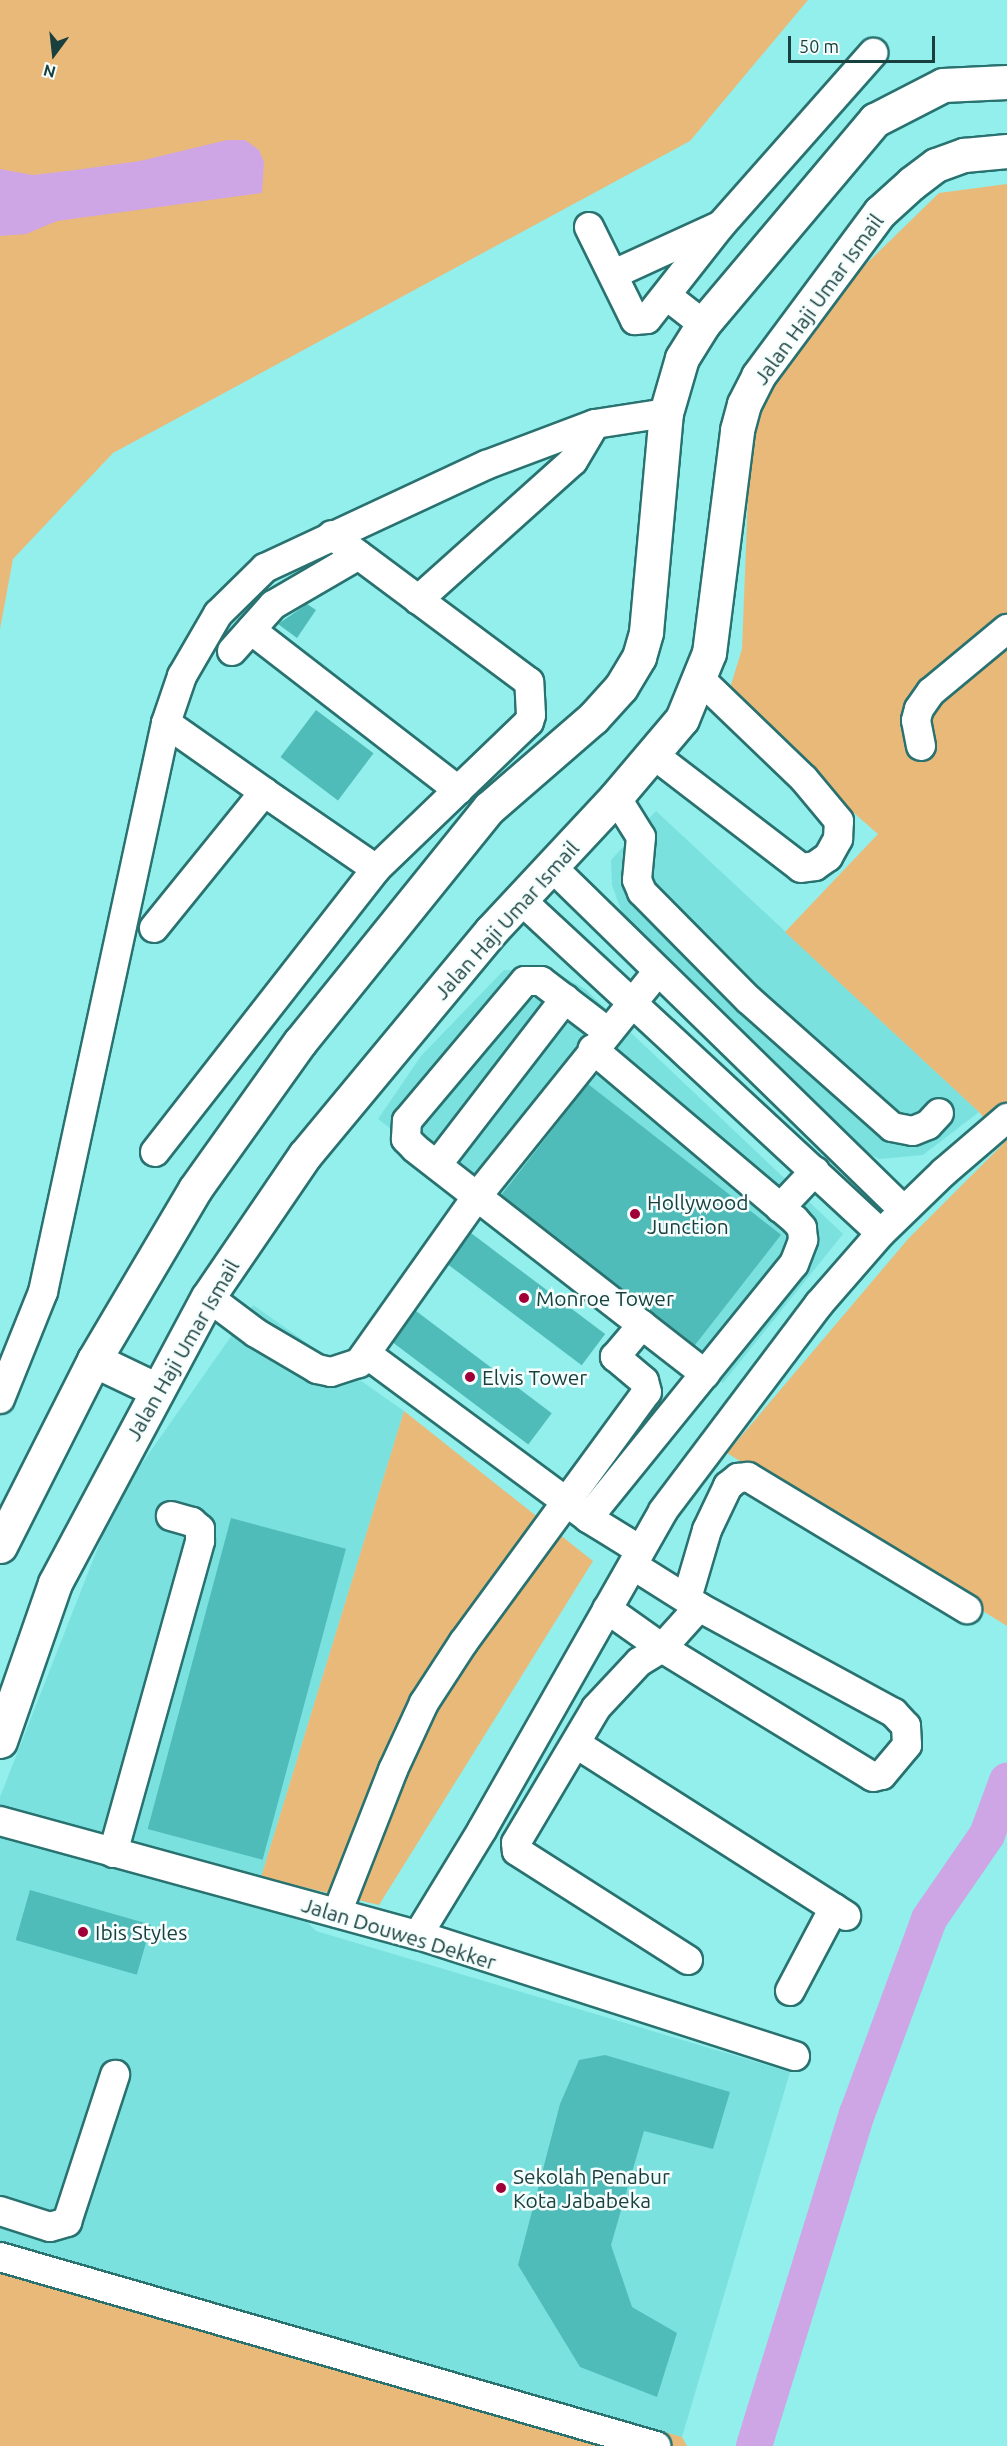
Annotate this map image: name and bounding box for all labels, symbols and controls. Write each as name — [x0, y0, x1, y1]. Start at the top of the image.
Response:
north arrow — [24, 24, 84, 84]
scale bar — [791, 24, 938, 62]
text: 50 m — [799, 36, 839, 56]
text: N — [41, 61, 57, 82]
street label: Jalan Haji Umar Ismail — [748, 209, 888, 389]
street label: Jalan Haji Umar Ismail — [428, 835, 584, 1005]
place label: Hollywood Junction — [647, 1189, 748, 1239]
marker: Hollywood Junction — [628, 1207, 642, 1221]
street label: Jalan Haji Umar Ismail — [120, 1255, 244, 1445]
place label: Monroe Tower — [536, 1285, 674, 1311]
marker: Monroe Tower — [517, 1291, 531, 1305]
place label: Elvis Tower — [482, 1364, 587, 1390]
marker: Elvis Tower — [463, 1370, 477, 1384]
street label: Jalan Douwes Dekker — [299, 1891, 499, 1975]
place label: Ibis Styles — [95, 1919, 187, 1945]
marker: Ibis Styles — [76, 1925, 90, 1939]
place label: Sekolah Penabur Kota Jababeka — [513, 2163, 670, 2213]
marker: Sekolah Penabur Kota Jababeka — [494, 2181, 508, 2195]

